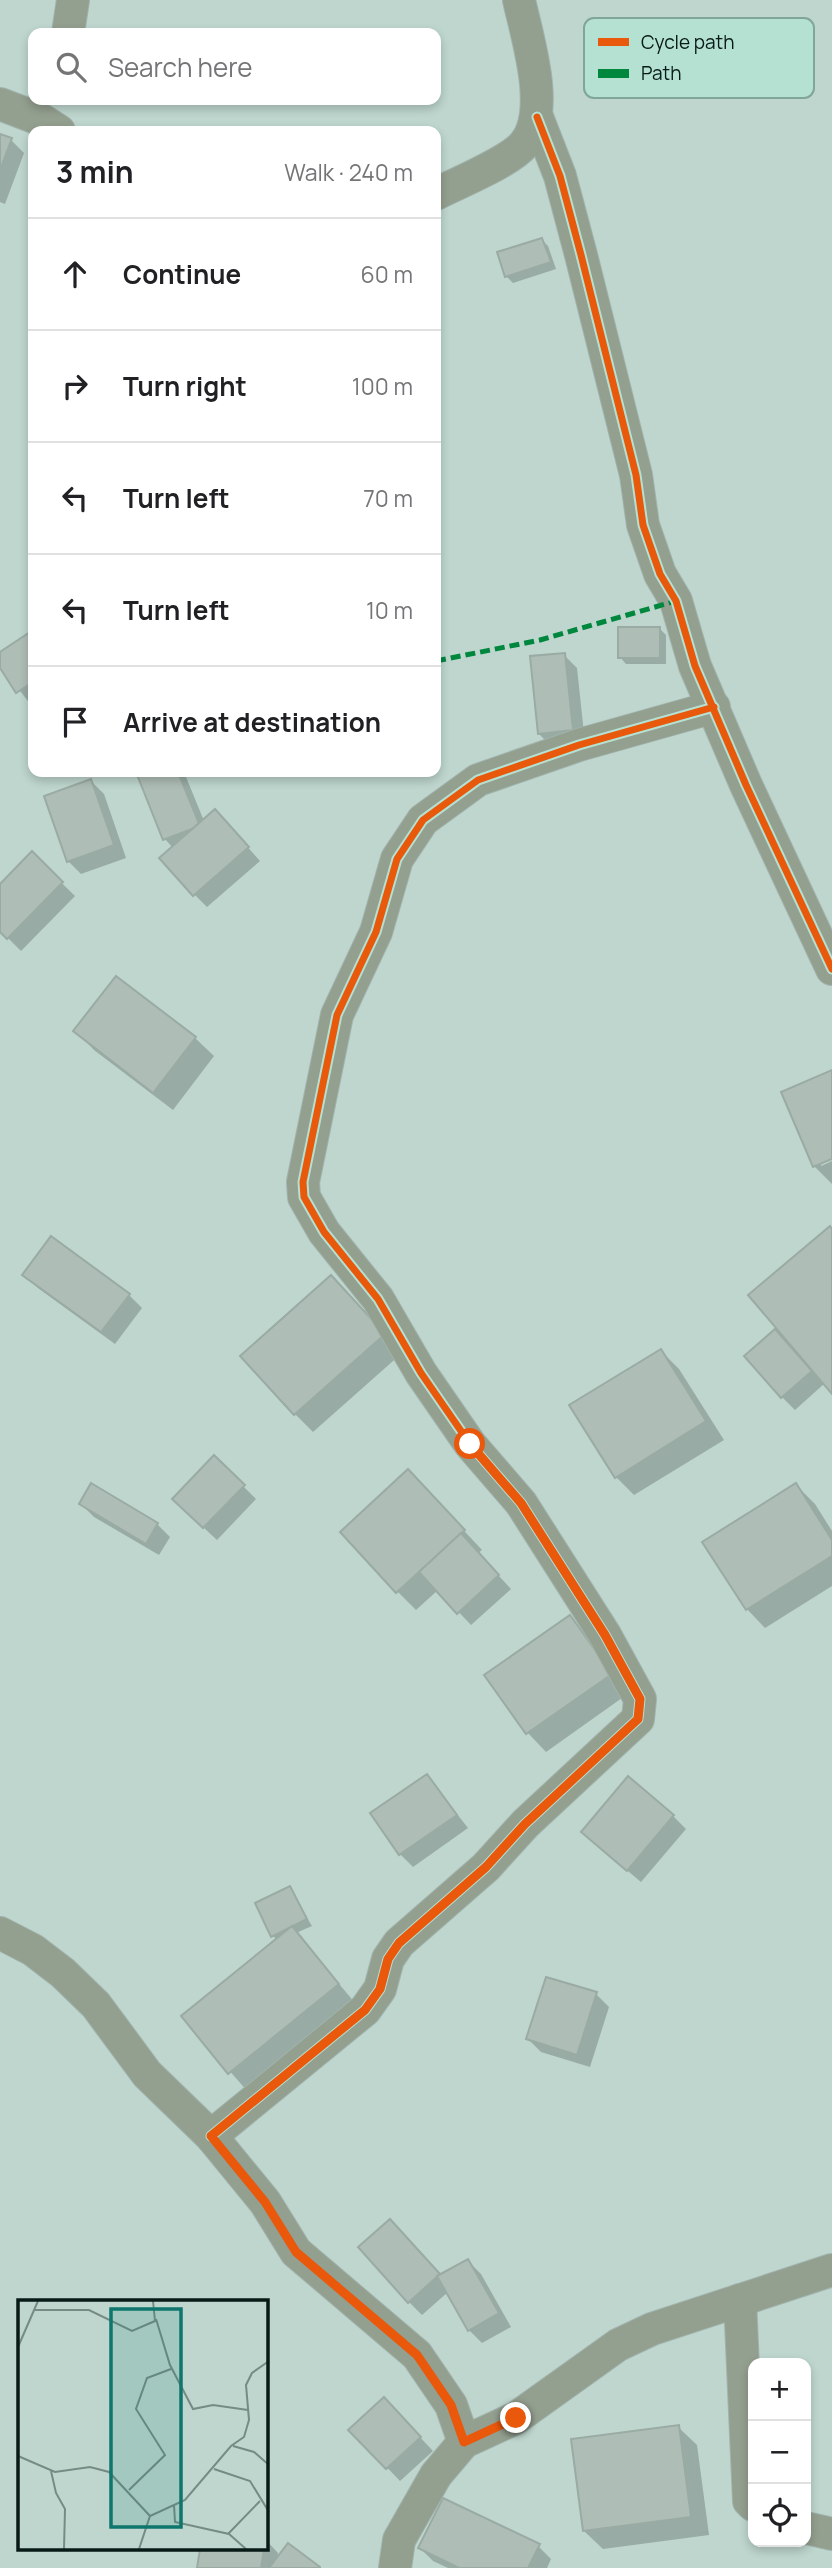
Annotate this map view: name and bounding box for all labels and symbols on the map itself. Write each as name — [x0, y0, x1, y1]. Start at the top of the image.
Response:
legend — [584, 18, 814, 98]
text: Cycle path — [641, 29, 735, 55]
text: Path — [641, 60, 681, 86]
route start — [454, 1428, 485, 1459]
inset map — [18, 2300, 268, 2550]
route end — [500, 2402, 531, 2433]

